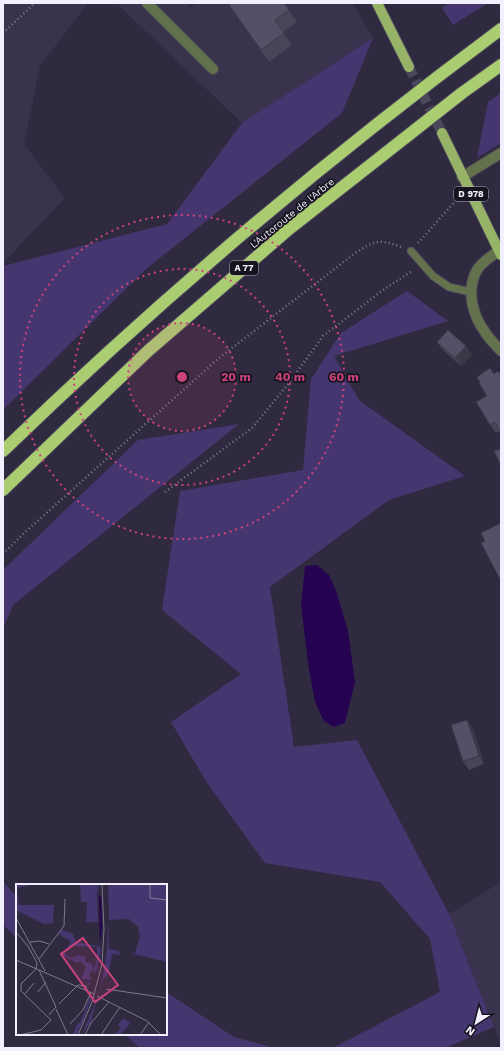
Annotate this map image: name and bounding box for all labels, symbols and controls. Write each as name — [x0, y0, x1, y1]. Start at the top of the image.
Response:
street label: L'Autoroute de l'Arbre — [248, 176, 336, 250]
road number: D 978 — [454, 187, 488, 201]
road number: A 77 — [230, 261, 258, 275]
centre of rings — [175, 370, 189, 384]
text: 20 m — [221, 370, 251, 384]
text: 40 m — [275, 370, 305, 384]
text: 60 m — [329, 370, 359, 384]
inset map — [16, 884, 167, 1035]
north arrow — [456, 1003, 496, 1043]
text: N — [463, 1023, 478, 1038]

